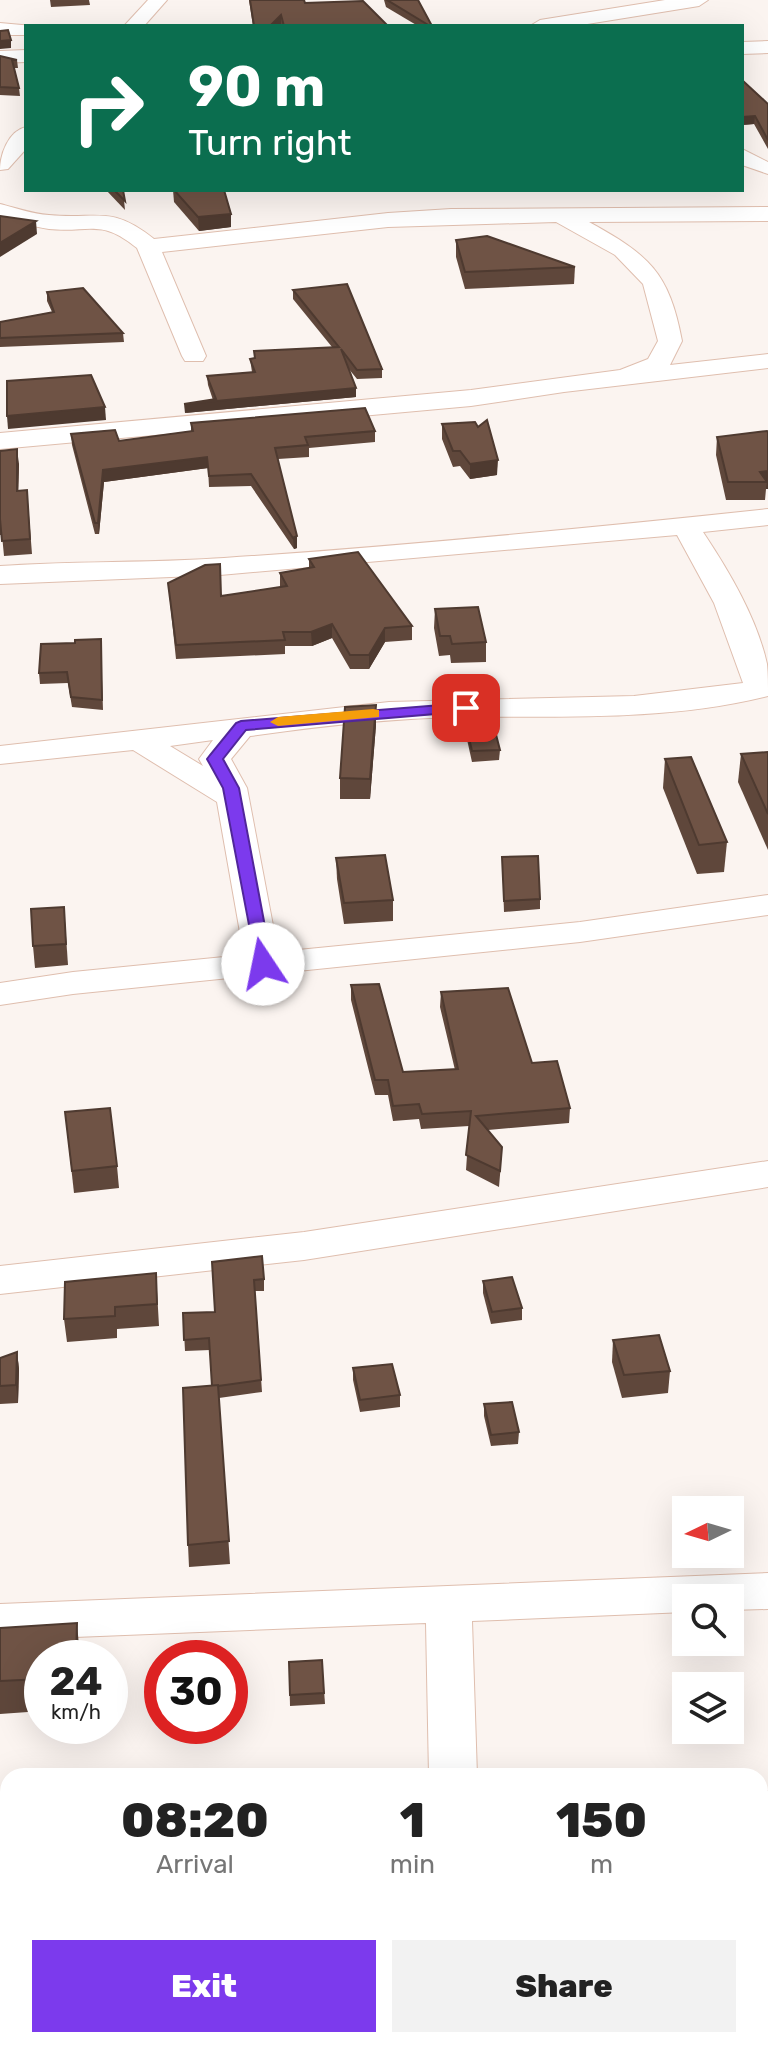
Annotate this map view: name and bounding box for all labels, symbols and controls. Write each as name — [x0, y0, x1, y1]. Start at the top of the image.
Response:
text: 90 m — [188, 54, 325, 120]
icon: right — [56, 56, 160, 160]
text: Turn right — [188, 121, 352, 164]
pin — [432, 674, 500, 742]
icon: arrive — [444, 686, 488, 730]
position arrow — [221, 922, 305, 1006]
north arrow — [672, 1496, 744, 1568]
map controls — [672, 1496, 744, 1744]
button: search — [672, 1584, 744, 1656]
speed limit sign: 30 — [144, 1640, 248, 1744]
text: 24 — [49, 1658, 103, 1705]
button: layers — [672, 1672, 744, 1744]
text: km/h — [51, 1700, 101, 1724]
text: 08:20 — [121, 1792, 269, 1849]
text: 1 — [400, 1792, 425, 1849]
text: 150 — [556, 1792, 647, 1849]
text: Arrival — [156, 1849, 234, 1880]
text: min — [390, 1849, 435, 1880]
text: m — [590, 1849, 613, 1880]
button: Exit — [32, 1940, 376, 2032]
button: Share — [392, 1940, 736, 2032]

